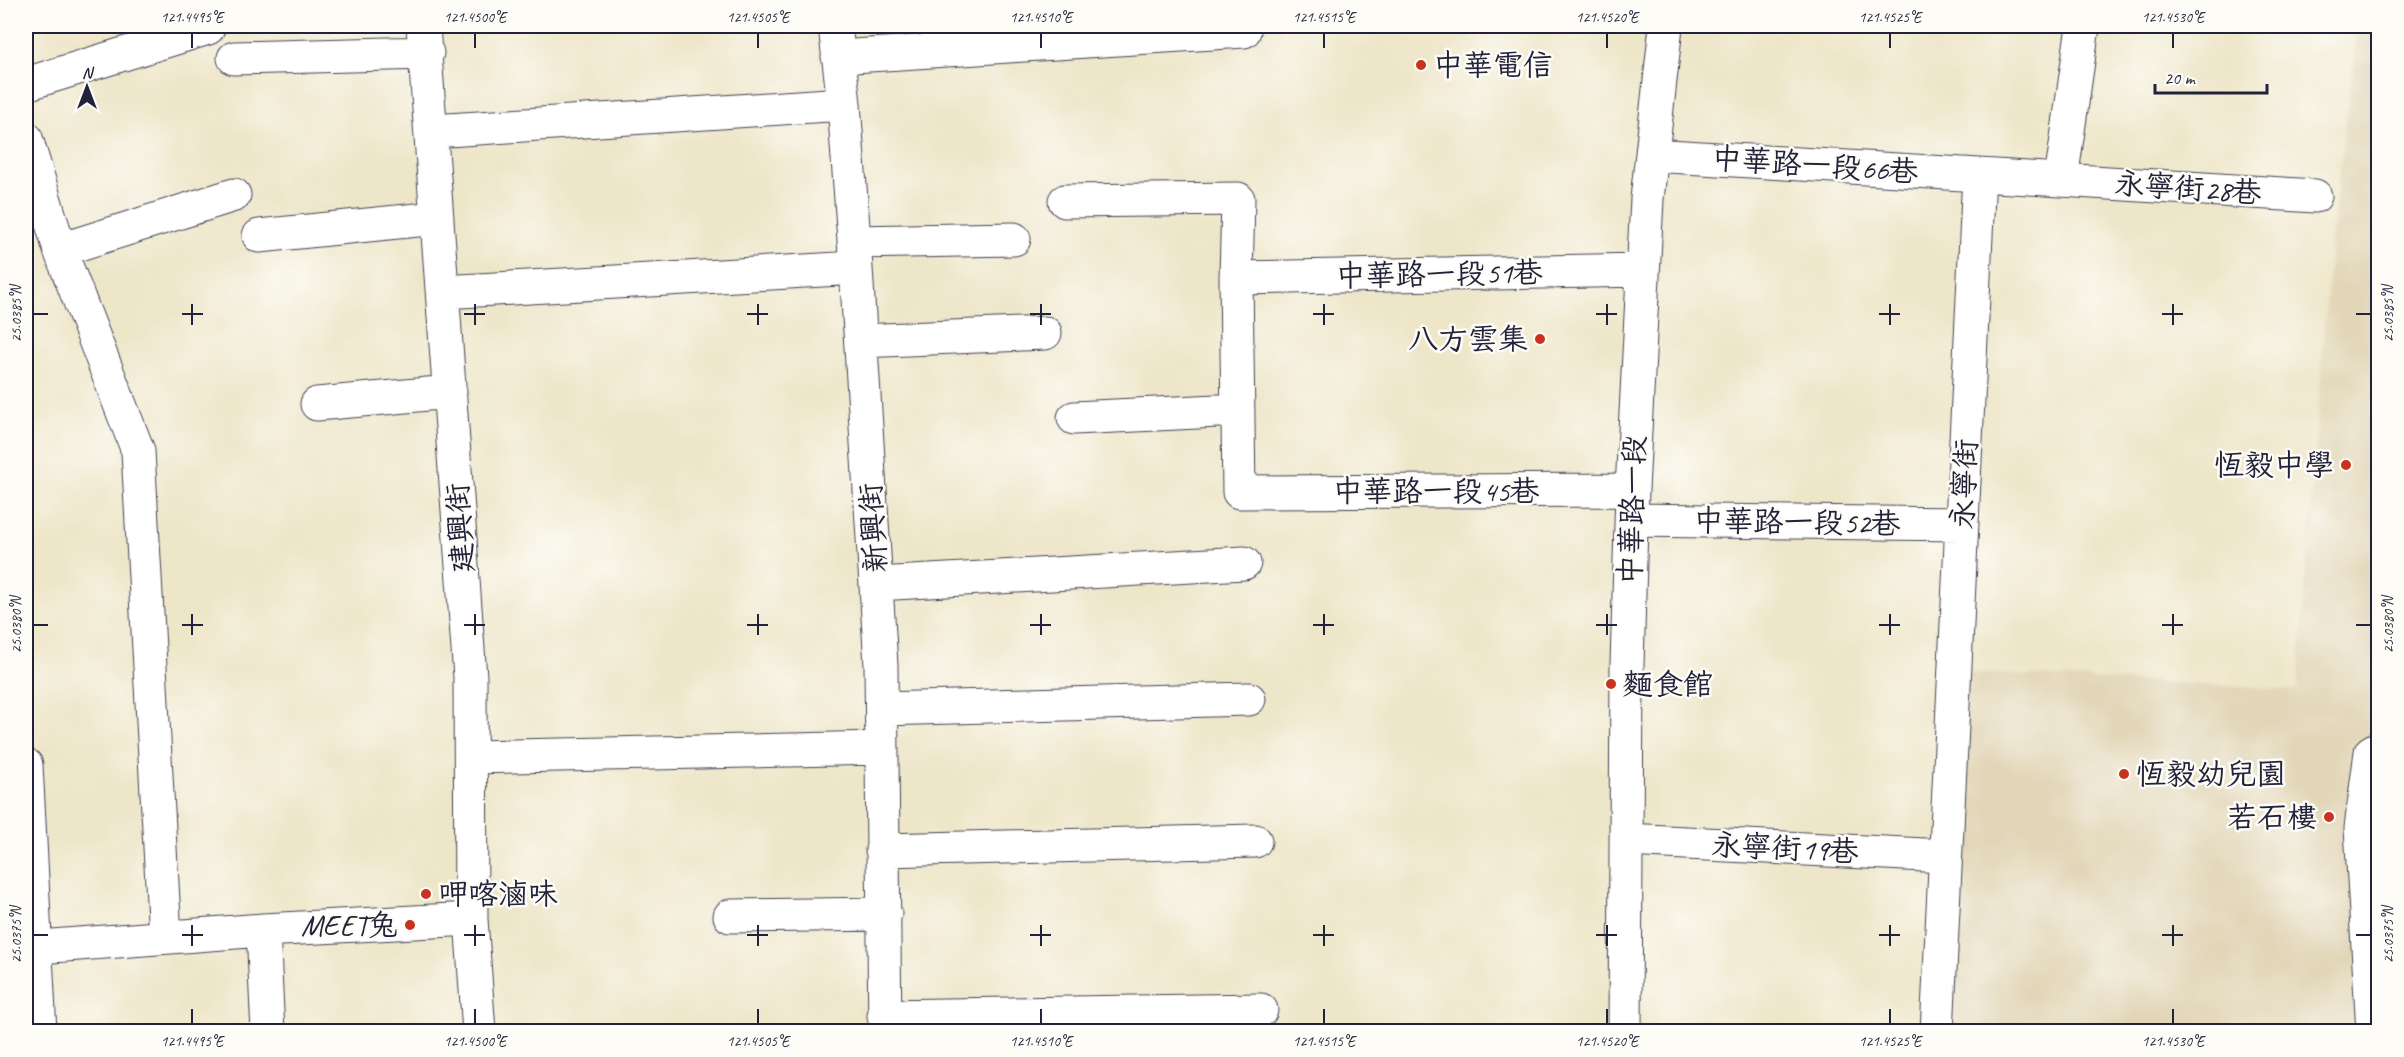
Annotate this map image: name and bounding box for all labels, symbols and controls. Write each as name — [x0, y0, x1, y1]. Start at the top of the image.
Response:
text: 121.4495°E — [161, 8, 225, 27]
text: 121.4500°E — [444, 8, 508, 27]
text: 121.4505°E — [727, 8, 791, 27]
text: 121.4510°E — [1010, 8, 1074, 27]
text: 121.4515°E — [1293, 8, 1357, 27]
text: 121.4520°E — [1576, 8, 1640, 27]
text: 121.4525°E — [1859, 8, 1923, 27]
text: 121.4530°E — [2142, 8, 2206, 27]
place label: 中華電信 — [1433, 46, 1553, 84]
north arrow — [57, 57, 117, 117]
scale bar — [2155, 57, 2268, 95]
marker: 中華電信 — [1414, 58, 1428, 72]
text: N — [82, 63, 95, 83]
text: 20 m — [2164, 67, 2197, 89]
street label: 中華路一段66巷 — [1710, 139, 1920, 191]
street label: 永寧街28巷 — [2113, 164, 2263, 212]
street label: 中華路一段51巷 — [1335, 253, 1543, 295]
text: 25.0385°N — [7, 283, 26, 342]
text: 25.0385°N — [2379, 283, 2398, 342]
place label: 八方雲集 — [1408, 320, 1528, 358]
marker: 八方雲集 — [1533, 332, 1547, 346]
street label: 中華路一段 — [1610, 434, 1654, 586]
street label: 永寧街 — [1943, 438, 1985, 530]
place label: 恆毅中學 — [2214, 446, 2334, 484]
marker: 恆毅中學 — [2339, 458, 2353, 472]
street label: 中華路一段45巷 — [1333, 472, 1540, 510]
street label: 建興街 — [438, 482, 482, 574]
street label: 新興街 — [851, 482, 895, 574]
street label: 中華路一段52巷 — [1693, 501, 1901, 543]
text: 25.0380°N — [7, 594, 26, 653]
text: 25.0380°N — [2379, 594, 2398, 653]
place label: 麵食館 — [1623, 665, 1713, 703]
marker: 麵食館 — [1604, 677, 1618, 691]
place label: 恆毅幼兒園 — [2136, 755, 2286, 793]
marker: 恆毅幼兒園 — [2117, 767, 2131, 781]
place label: 若石樓 — [2227, 798, 2317, 836]
marker: 若石樓 — [2322, 810, 2336, 824]
street label: 永寧街19巷 — [1711, 825, 1859, 871]
place label: 呷喀滷味 — [438, 875, 558, 913]
marker: 呷喀滷味 — [419, 887, 433, 901]
text: 25.0375°N — [7, 904, 26, 963]
text: 25.0375°N — [2379, 904, 2398, 963]
place label: MEET兔 — [301, 906, 398, 944]
marker: MEET兔 — [403, 918, 417, 932]
text: 121.4495°E — [161, 1032, 225, 1051]
text: 121.4500°E — [444, 1032, 508, 1051]
text: 121.4505°E — [727, 1032, 791, 1051]
text: 121.4510°E — [1010, 1032, 1074, 1051]
text: 121.4515°E — [1293, 1032, 1357, 1051]
text: 121.4520°E — [1576, 1032, 1640, 1051]
text: 121.4525°E — [1859, 1032, 1923, 1051]
text: 121.4530°E — [2142, 1032, 2206, 1051]

